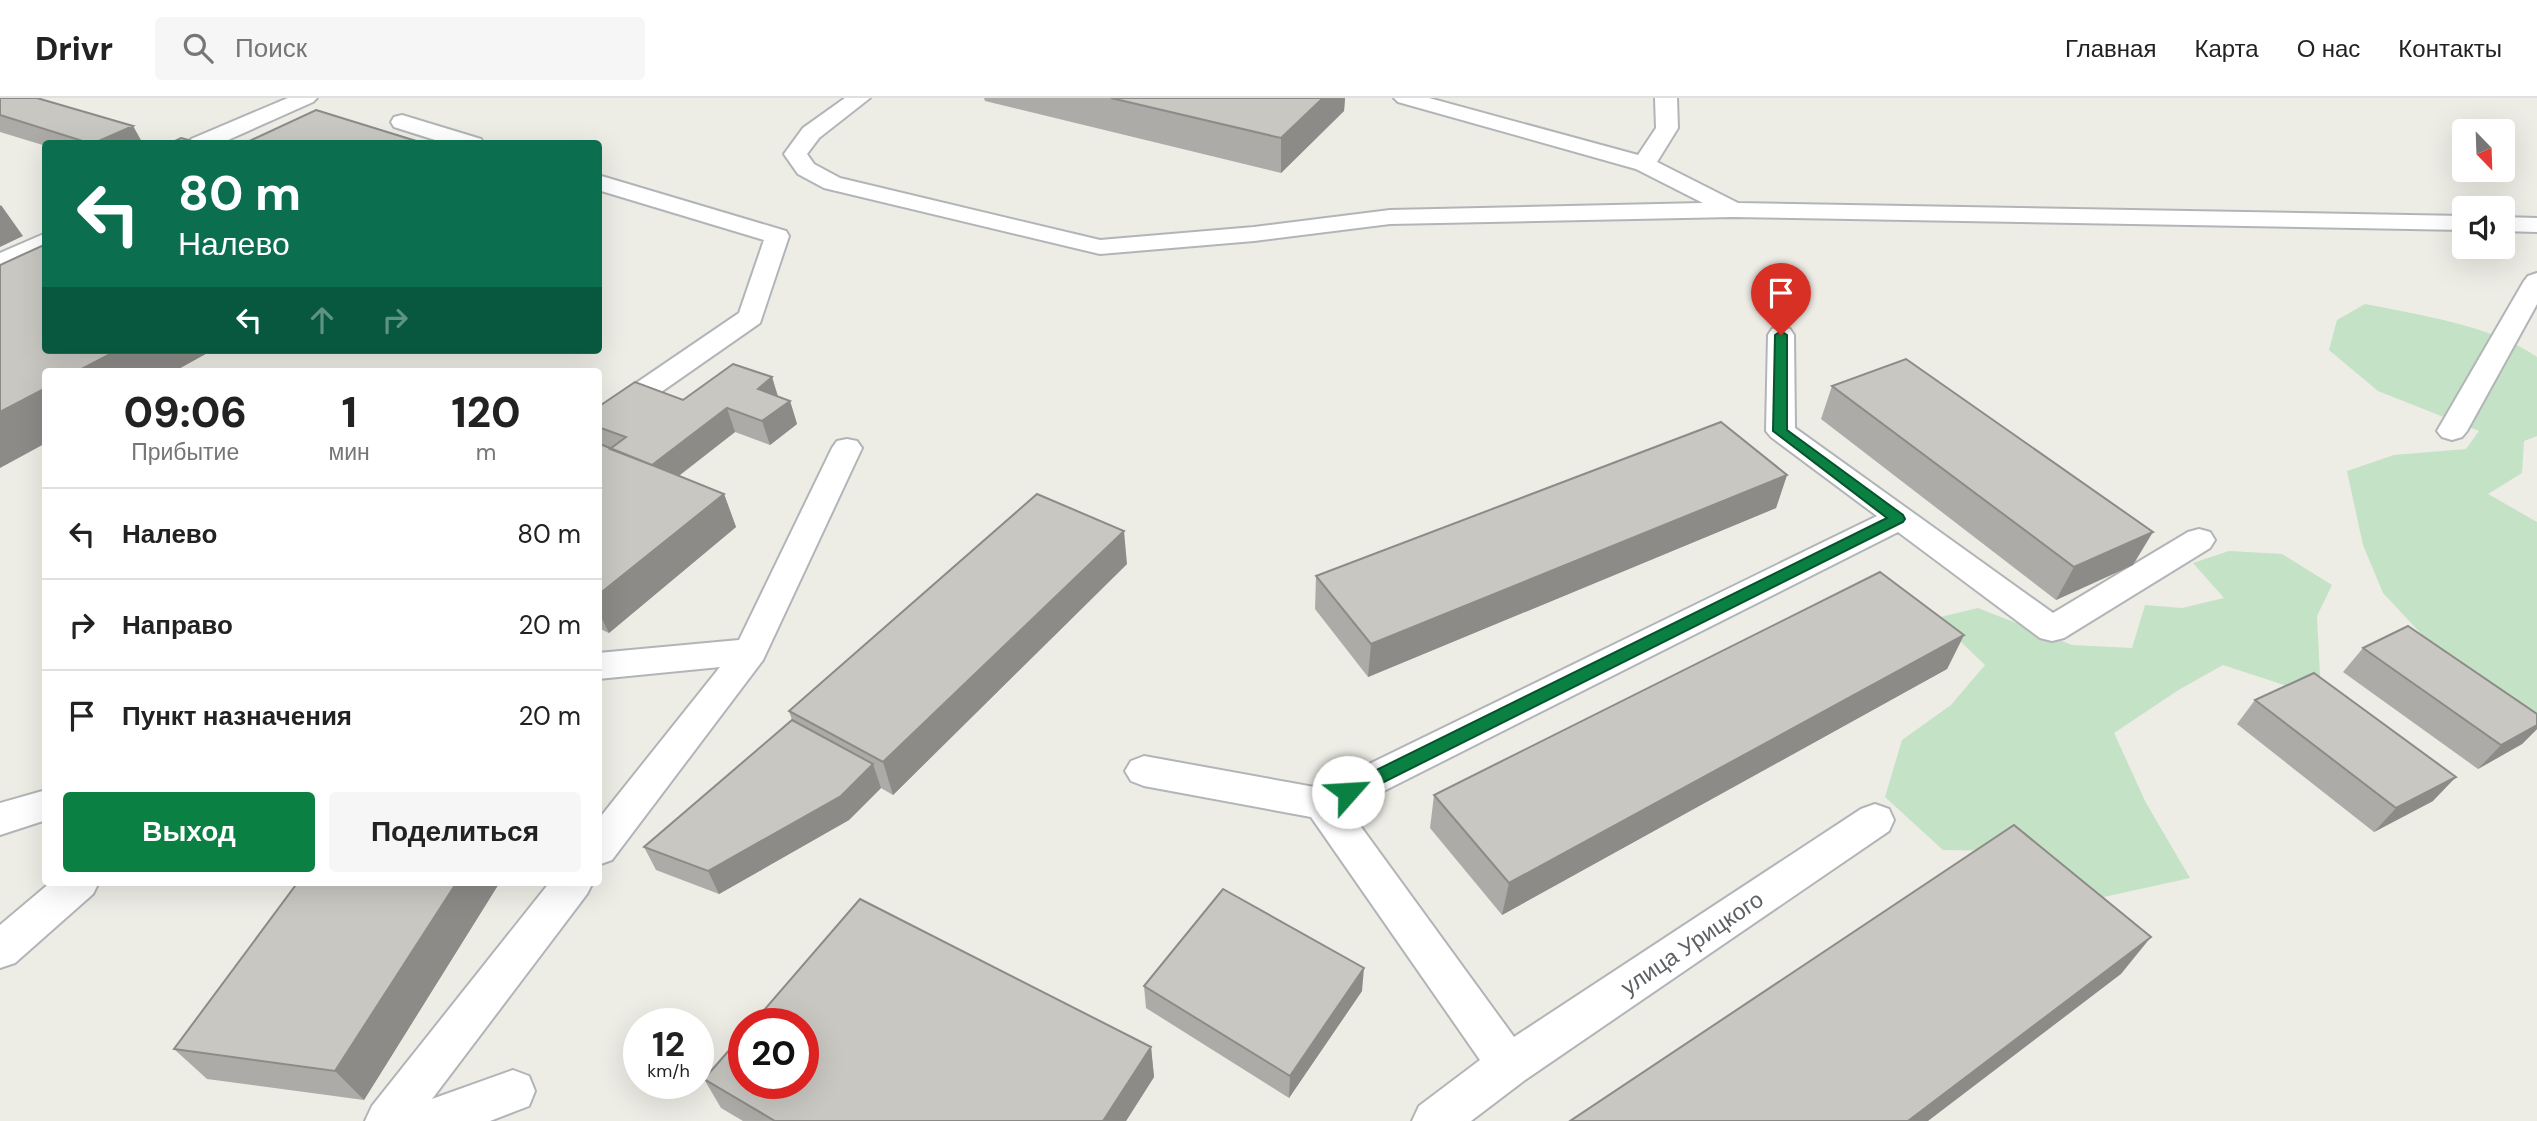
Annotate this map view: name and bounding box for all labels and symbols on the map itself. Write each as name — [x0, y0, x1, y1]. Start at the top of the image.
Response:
north arrow — [2452, 119, 2515, 182]
pin — [1751, 263, 1811, 335]
position arrow — [1311, 755, 1385, 829]
street label: улица Урицкого — [1615, 884, 1769, 1002]
speed limit sign: 20 — [728, 1008, 819, 1099]

